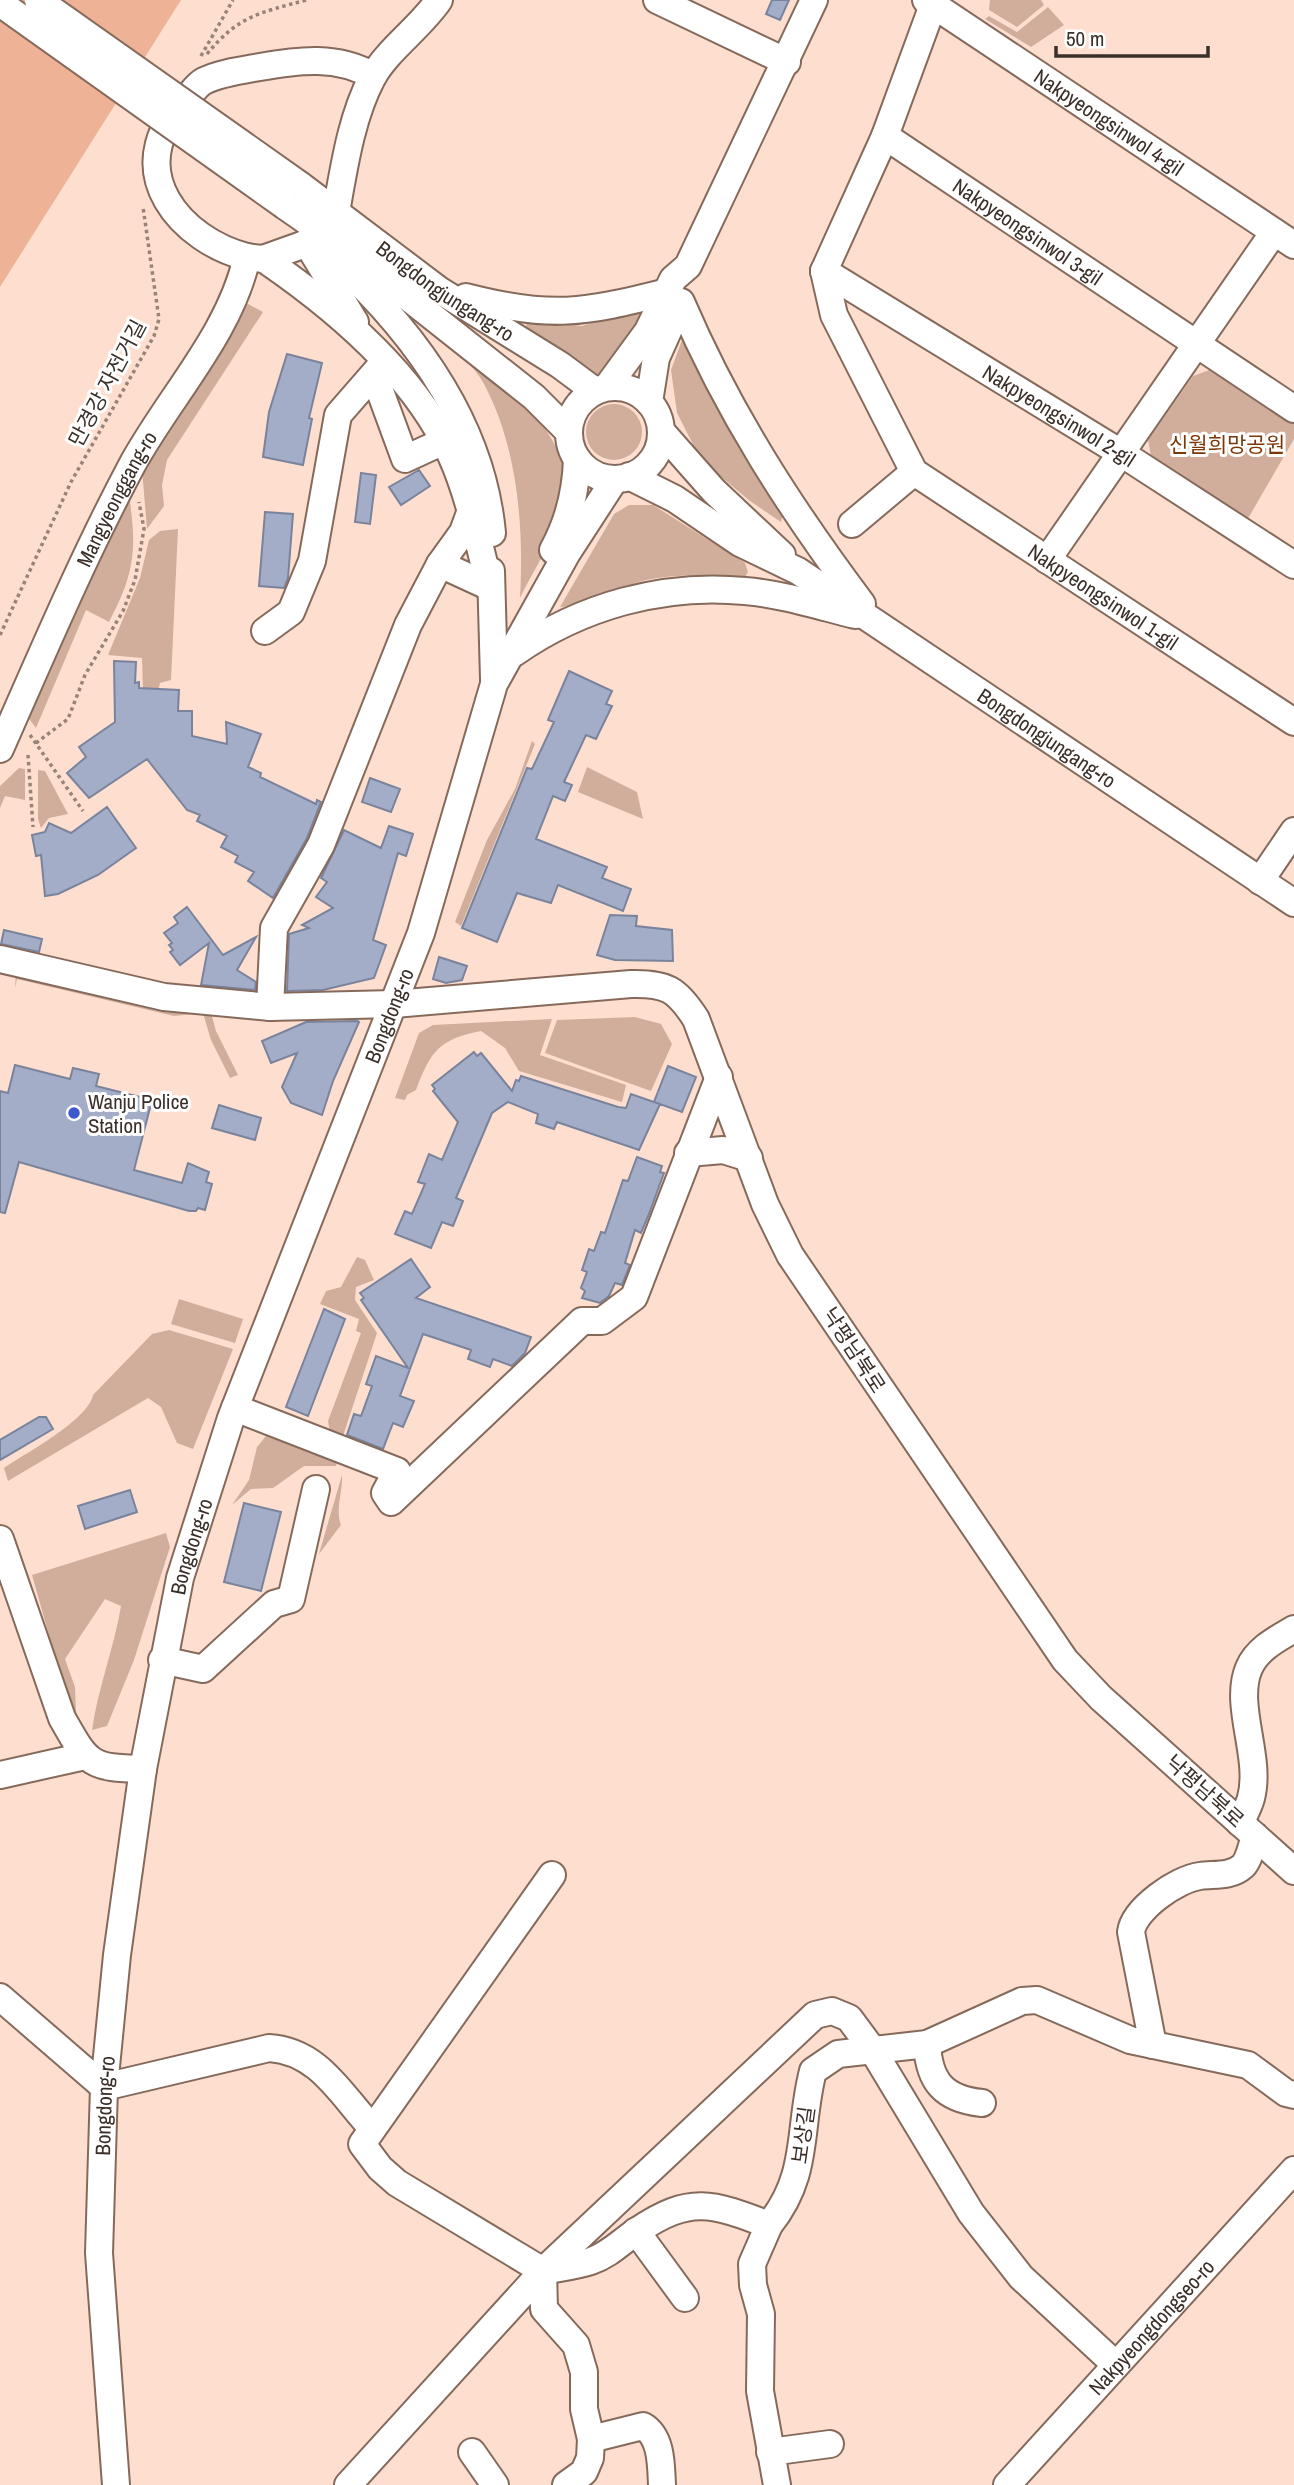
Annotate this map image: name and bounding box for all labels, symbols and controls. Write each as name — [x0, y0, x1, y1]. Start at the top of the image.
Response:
scale bar — [1056, 14, 1208, 58]
text: 50 m — [1066, 24, 1104, 53]
street label: Nakpyeongsinwol 4-gil — [1029, 62, 1190, 182]
street label: Nakpyeongsinwol 3-gil — [947, 171, 1108, 292]
street label: Bongdongjungang-ro — [371, 233, 520, 348]
street label: 만경강 자전거길 — [61, 314, 153, 452]
street label: Nakpyeongsinwol 2-gil — [977, 357, 1141, 473]
street label: Mangyeonggang-ro — [69, 425, 163, 571]
park label: 신월희망공원 — [1169, 430, 1285, 459]
street label: Nakpyeongsinwol 1-gil — [1023, 537, 1184, 657]
street label: Bongdongjungang-ro — [972, 681, 1122, 794]
street label: Bongdong-ro — [357, 964, 420, 1067]
place label: Wanju Police Station — [88, 1087, 189, 1140]
marker: Wanju Police Station — [66, 1105, 82, 1121]
street label: 낙평남북로 — [816, 1302, 892, 1398]
street label: Bongdong-ro — [163, 1494, 219, 1597]
street label: 낙평남북로 — [1159, 1748, 1251, 1834]
street label: Bongdong-ro — [87, 2055, 121, 2156]
street label: 보상길 — [785, 2104, 821, 2166]
street label: Nakpyeongdongseo-ro — [1082, 2253, 1221, 2401]

